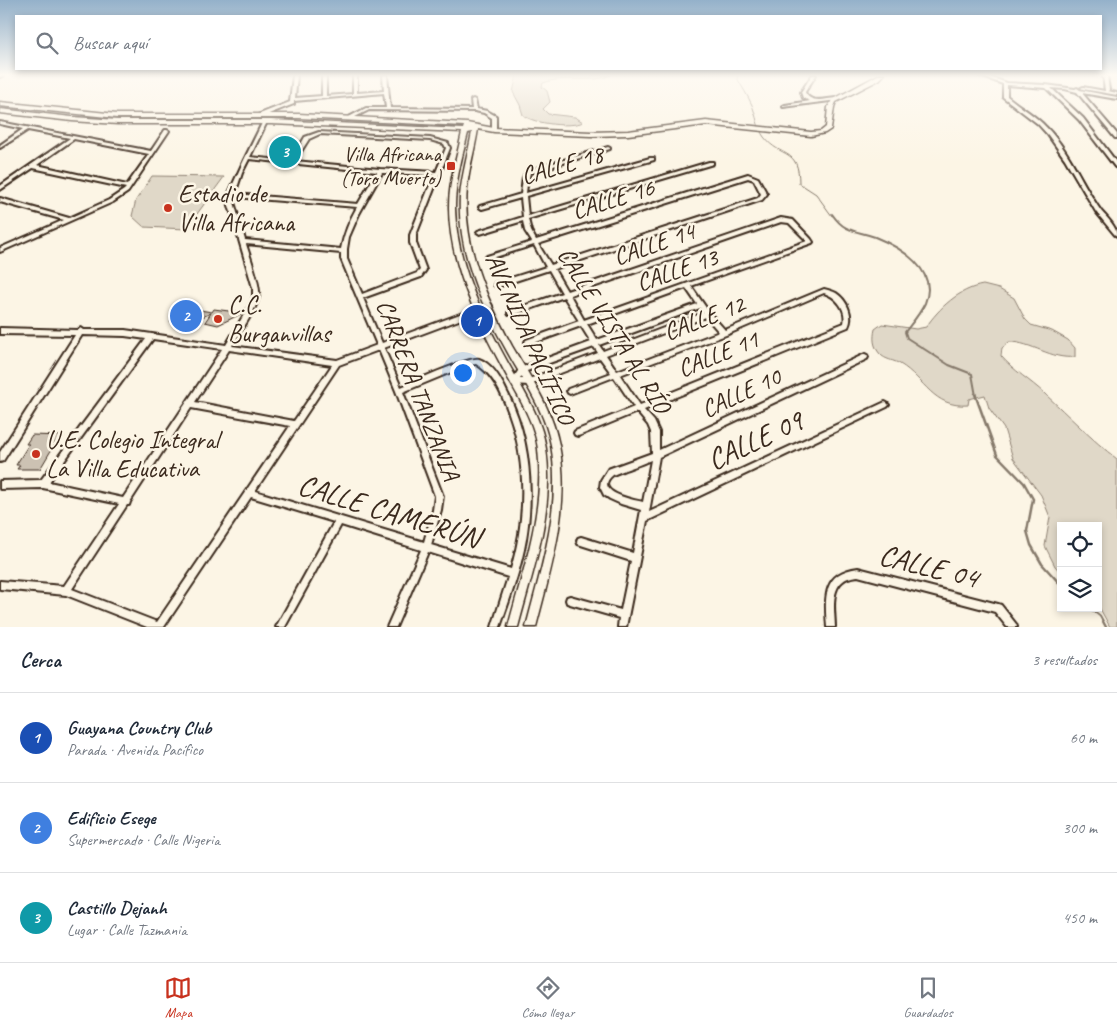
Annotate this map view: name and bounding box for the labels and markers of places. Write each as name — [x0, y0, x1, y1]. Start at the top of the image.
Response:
pin: 3 — [269, 133, 301, 171]
place label: Villa Africana (Toro Muerto) — [340, 141, 443, 191]
marker: Villa Africana (Toro Muerto) — [445, 160, 457, 172]
place label: Estadio de Villa Africana — [178, 178, 296, 239]
marker: Estadio de Villa Africana — [162, 202, 174, 214]
place label: C.C. Burganvillas — [228, 289, 333, 350]
pin: 2 — [170, 297, 202, 335]
pin: 1 — [461, 302, 493, 340]
marker: C.C. Burganvillas — [212, 313, 224, 325]
place label: U.E. Colegio Integral La Villa Educativa — [46, 424, 223, 485]
marker: U.E. Colegio Integral La Villa Educativa — [30, 448, 42, 460]

